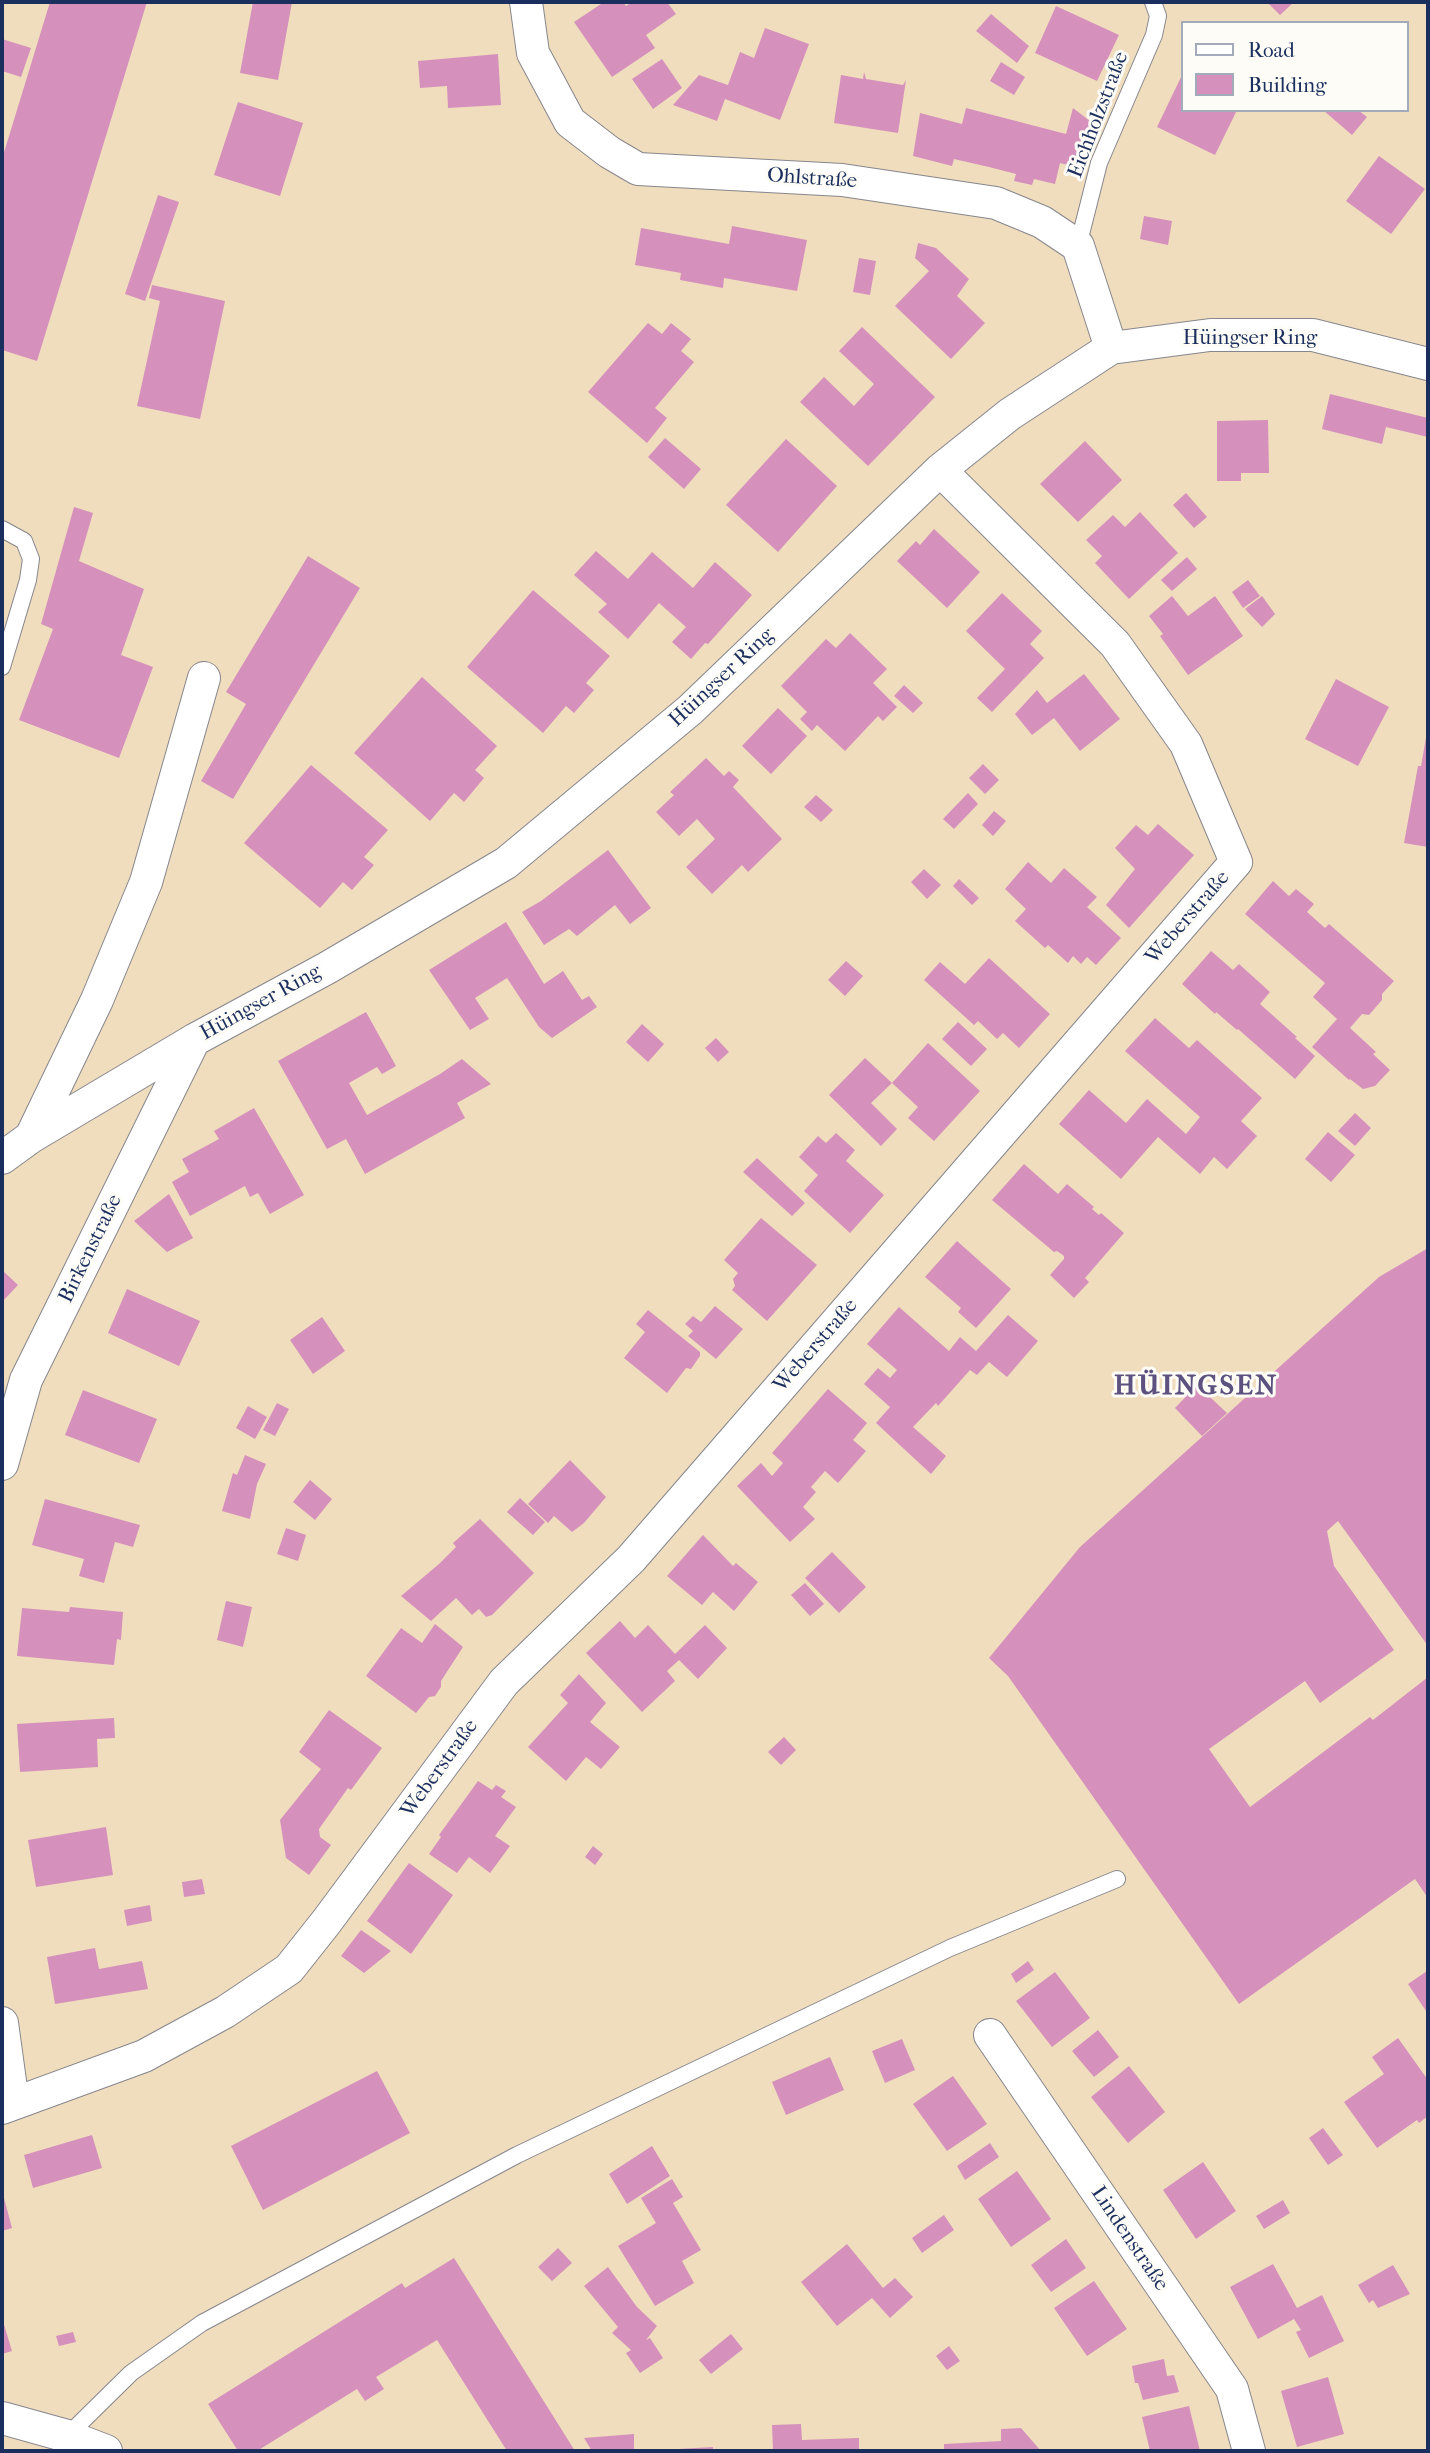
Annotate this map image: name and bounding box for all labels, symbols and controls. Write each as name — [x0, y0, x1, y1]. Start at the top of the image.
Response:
legend — [1182, 21, 1409, 112]
text: Road — [1248, 38, 1295, 62]
street label: Eichholzstraße — [1063, 48, 1135, 182]
text: Building — [1248, 73, 1326, 97]
street label: Ohlstraße — [766, 163, 858, 195]
street label: Hüingser Ring — [1183, 326, 1317, 352]
street label: Hüingser Ring — [664, 623, 780, 733]
street label: Weberstraße — [1141, 866, 1235, 970]
street label: Hüingser Ring — [196, 959, 326, 1047]
street label: Birkenstraße — [54, 1191, 128, 1307]
street label: Weberstraße — [769, 1294, 863, 1398]
district label: HÜINGSEN — [1115, 1370, 1277, 1404]
street label: Weberstraße — [396, 1715, 484, 1823]
street label: Lindenstraße — [1085, 2182, 1173, 2296]

